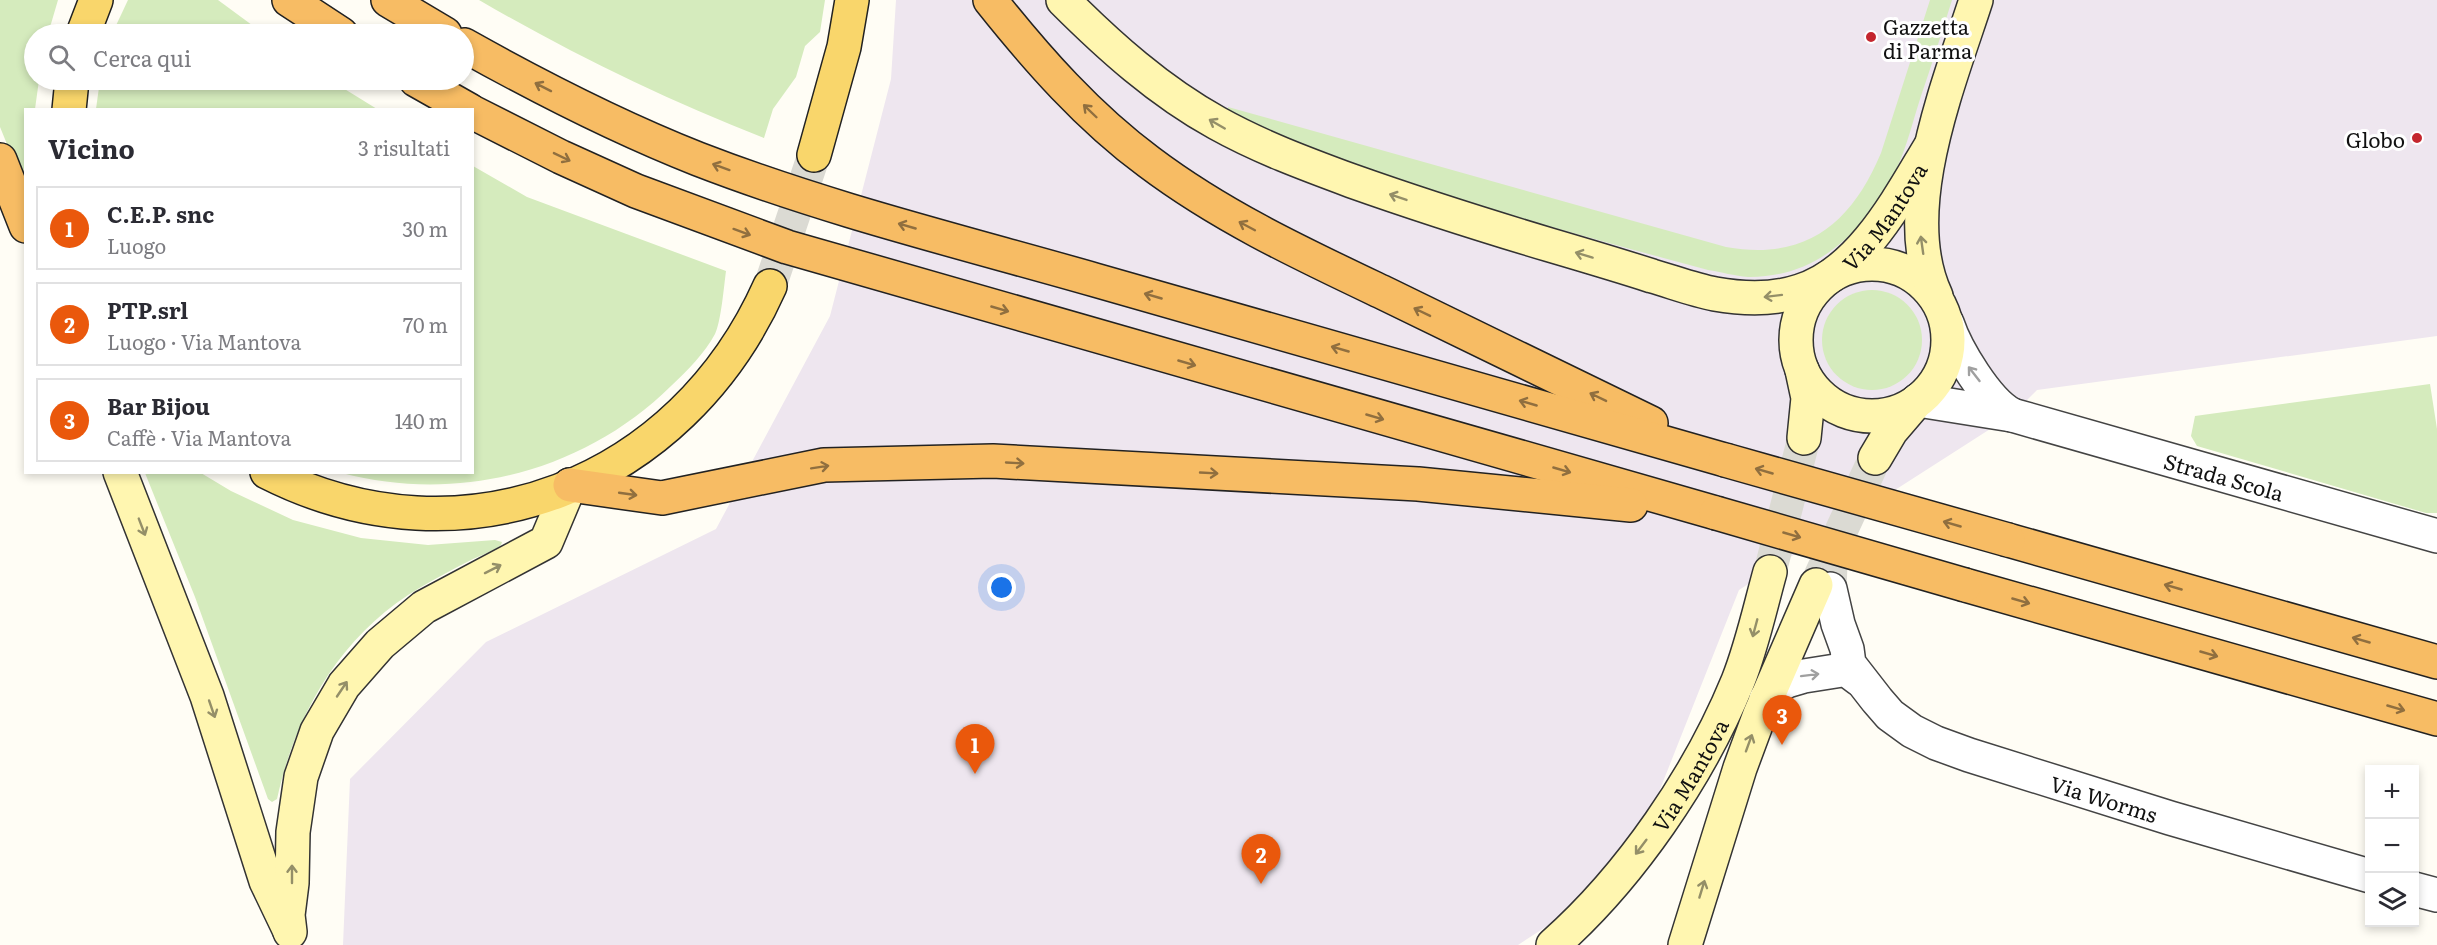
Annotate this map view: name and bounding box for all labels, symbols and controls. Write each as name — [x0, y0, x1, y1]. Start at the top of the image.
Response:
place label: Gazzetta di Parma — [1883, 10, 1973, 65]
search box — [24, 24, 474, 90]
marker: Gazzetta di Parma — [1864, 30, 1878, 44]
icon: search — [45, 41, 78, 74]
text: Cerca qui — [93, 41, 191, 74]
one-way arrow — [535, 81, 552, 93]
one-way arrow — [1083, 104, 1098, 118]
one-way arrow — [1209, 117, 1226, 129]
place label: Globo — [2346, 123, 2405, 154]
text: Vicino — [48, 128, 135, 167]
marker: Globo — [2410, 131, 2424, 145]
text: 3 risultati — [358, 132, 450, 162]
one-way arrow — [552, 152, 570, 164]
street label: Via Mantova — [1834, 156, 1933, 277]
one-way arrow — [712, 161, 731, 172]
one-way arrow — [1389, 190, 1408, 201]
text: C.E.P. snc — [107, 197, 214, 230]
text: 1 — [65, 213, 74, 243]
text: 30 m — [402, 213, 448, 243]
one-way arrow — [898, 220, 917, 231]
one-way arrow — [1239, 220, 1256, 232]
one-way arrow — [732, 228, 751, 239]
text: Luogo — [107, 230, 166, 260]
one-way arrow — [1916, 235, 1927, 255]
one-way arrow — [1575, 249, 1594, 260]
one-way arrow — [1144, 290, 1163, 302]
one-way arrow — [1764, 291, 1783, 302]
text: PTP.srl — [107, 293, 188, 326]
one-way arrow — [990, 304, 1009, 315]
one-way arrow — [1414, 306, 1431, 318]
text: 2 — [64, 309, 75, 339]
text: 70 m — [403, 309, 448, 339]
text: Luogo · Via Mantova — [107, 326, 301, 356]
one-way arrow — [1331, 343, 1350, 355]
one-way arrow — [1177, 358, 1196, 369]
one-way arrow — [1967, 366, 1980, 382]
text: Bar Bijou — [107, 389, 210, 422]
one-way arrow — [1589, 391, 1607, 402]
one-way arrow — [1519, 397, 1538, 408]
text: 3 — [64, 405, 75, 435]
text: 140 m — [395, 405, 448, 435]
one-way arrow — [1365, 411, 1384, 423]
text: Caffè · Via Mantova — [107, 422, 291, 452]
street label: Strada Scola — [2161, 444, 2289, 507]
one-way arrow — [1004, 457, 1024, 468]
one-way arrow — [809, 461, 829, 472]
one-way arrow — [1552, 465, 1571, 476]
one-way arrow — [1755, 465, 1774, 476]
one-way arrow — [1199, 468, 1219, 479]
one-way arrow — [618, 488, 638, 499]
one-way arrow — [137, 517, 148, 536]
one-way arrow — [1943, 518, 1962, 529]
one-way arrow — [1783, 530, 1802, 541]
one-way arrow — [483, 563, 501, 575]
your location — [987, 573, 1016, 602]
one-way arrow — [2164, 581, 2183, 592]
one-way arrow — [2011, 596, 2030, 607]
one-way arrow — [1749, 618, 1760, 637]
one-way arrow — [2351, 634, 2370, 645]
one-way arrow — [2199, 649, 2218, 661]
one-way arrow — [1800, 670, 1820, 681]
one-way arrow — [335, 680, 348, 697]
pin: 3 — [1762, 696, 1802, 745]
one-way arrow — [207, 699, 218, 718]
one-way arrow — [2386, 703, 2405, 714]
street label: Via Mantova — [1643, 712, 1735, 837]
pin: 1 — [956, 724, 994, 774]
one-way arrow — [1745, 734, 1756, 753]
map controls — [2365, 765, 2419, 927]
button: + — [2365, 765, 2419, 819]
street label: Via Worms — [2047, 766, 2162, 829]
button: − — [2365, 819, 2419, 873]
pin: 2 — [1242, 834, 1280, 884]
one-way arrow — [1635, 838, 1647, 854]
one-way arrow — [286, 864, 298, 884]
button: layers — [2365, 873, 2419, 927]
one-way arrow — [1697, 880, 1708, 899]

